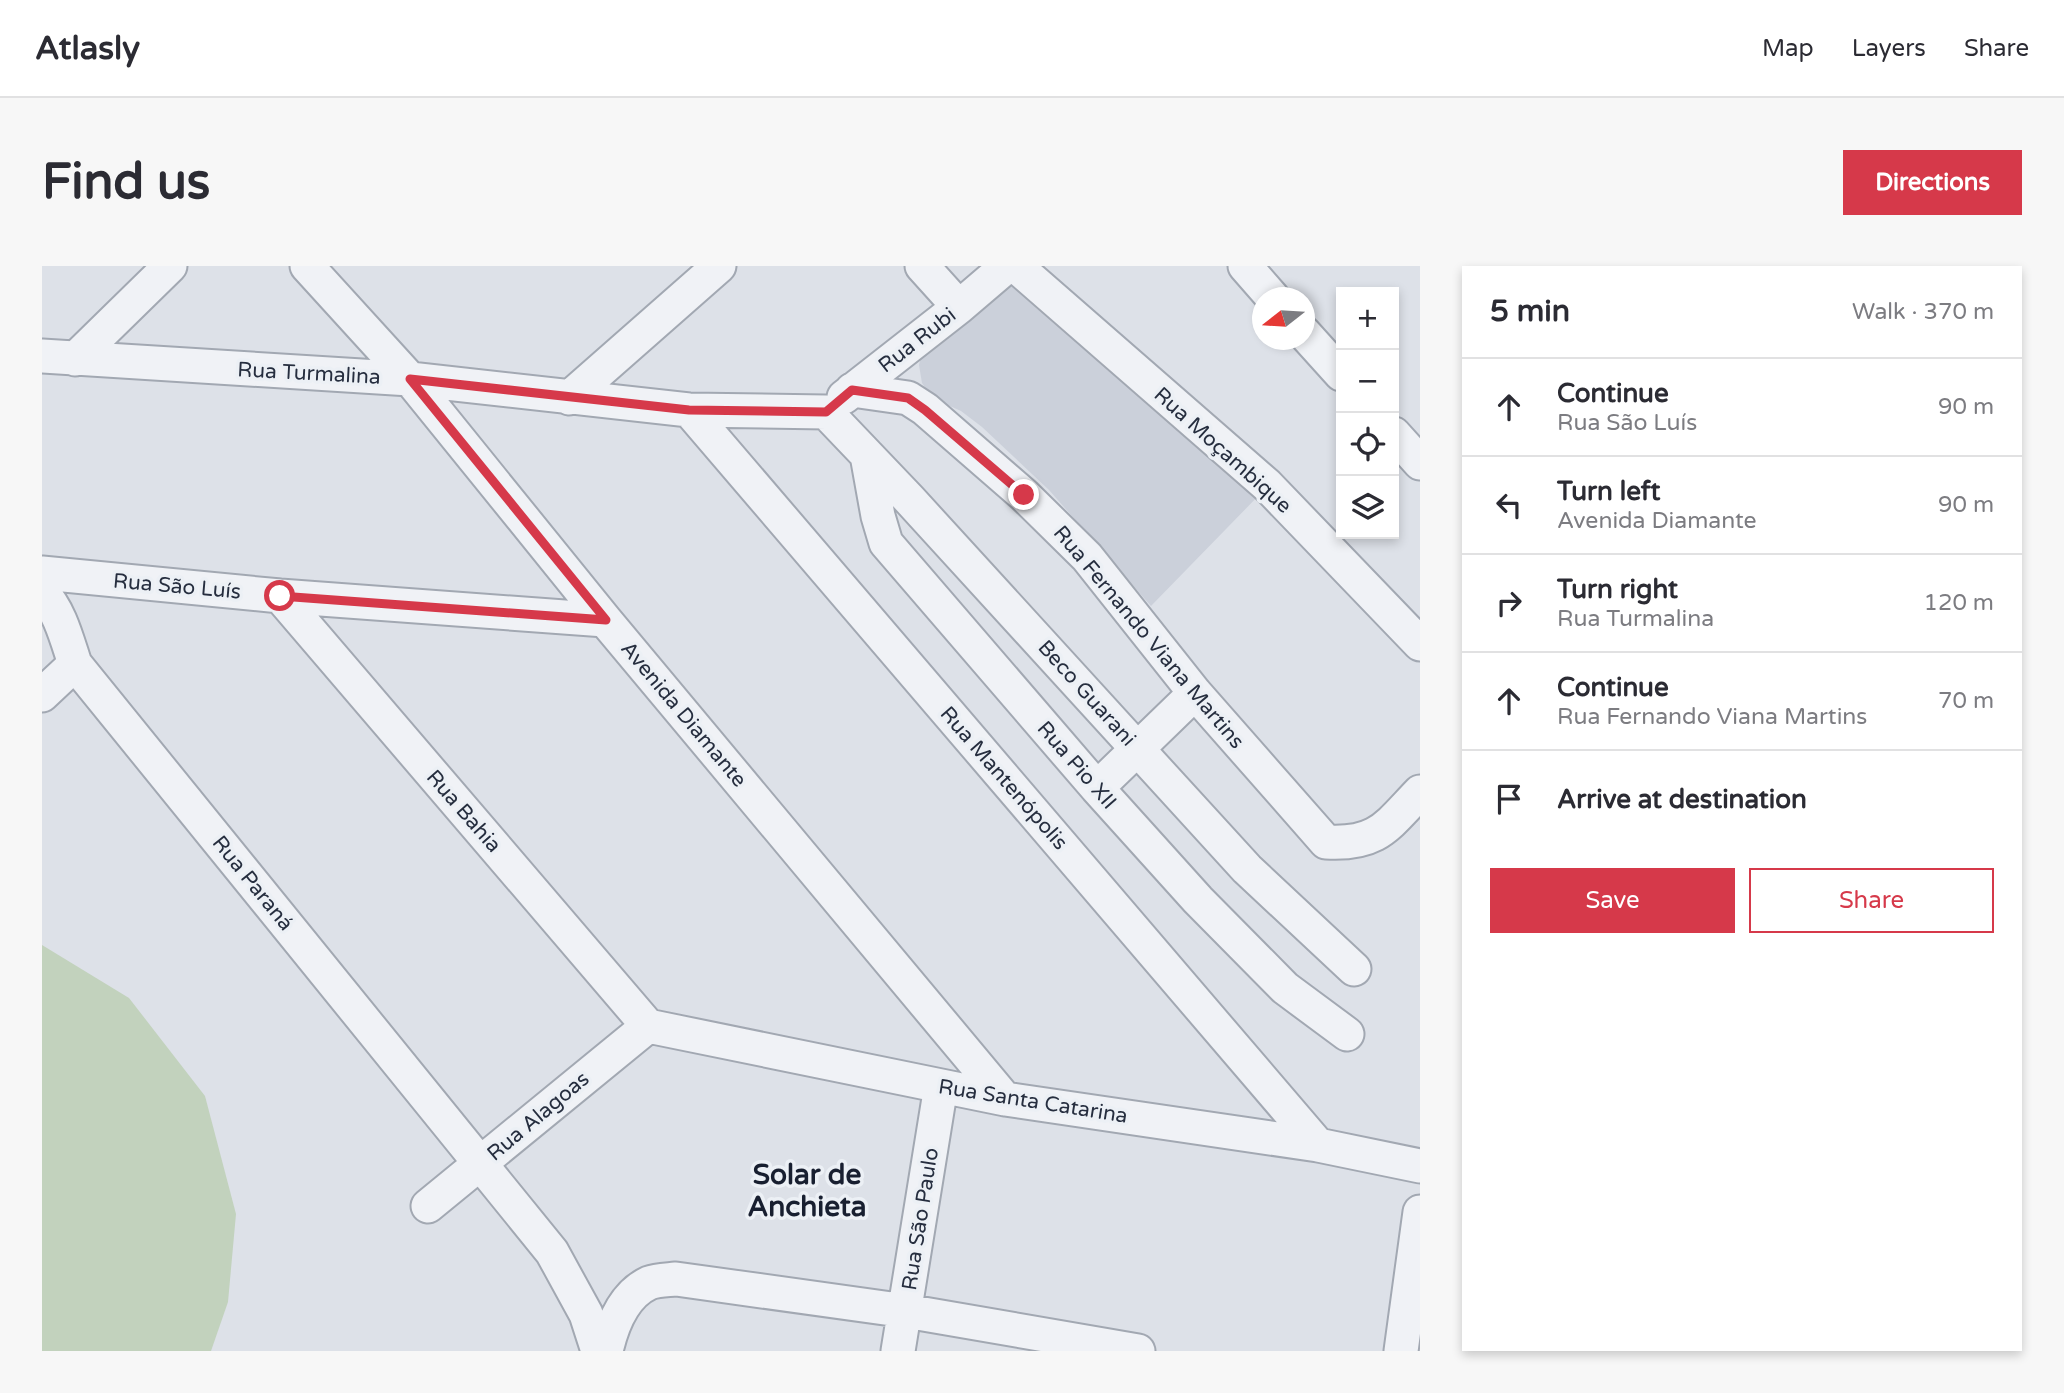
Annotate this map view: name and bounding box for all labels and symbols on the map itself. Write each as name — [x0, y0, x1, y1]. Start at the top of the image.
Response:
north arrow — [1252, 287, 1315, 350]
street label: Rua Rubi — [874, 302, 961, 378]
street label: Rua Turmalina — [237, 357, 381, 390]
street label: Rua Moçambique — [1149, 382, 1297, 519]
route end — [1008, 479, 1039, 510]
street label: Rua Fernando Viana Martins — [1048, 521, 1249, 754]
street label: Rua São Luís — [112, 568, 242, 605]
route start — [264, 580, 295, 611]
street label: Beco Guarani — [1032, 635, 1141, 752]
street label: Avenida Diamante — [615, 636, 752, 792]
street label: Rua Mantenópolis — [935, 702, 1073, 855]
street label: Rua Pio XII — [1032, 716, 1122, 814]
street label: Rua Bahia — [421, 765, 506, 858]
street label: Rua Paraná — [207, 831, 298, 936]
street label: Rua Alagoas — [482, 1066, 594, 1166]
street label: Rua Santa Catarina — [936, 1074, 1129, 1129]
street label: Rua São Paulo — [897, 1146, 944, 1292]
district label: Solar de Anchieta — [747, 1158, 867, 1224]

